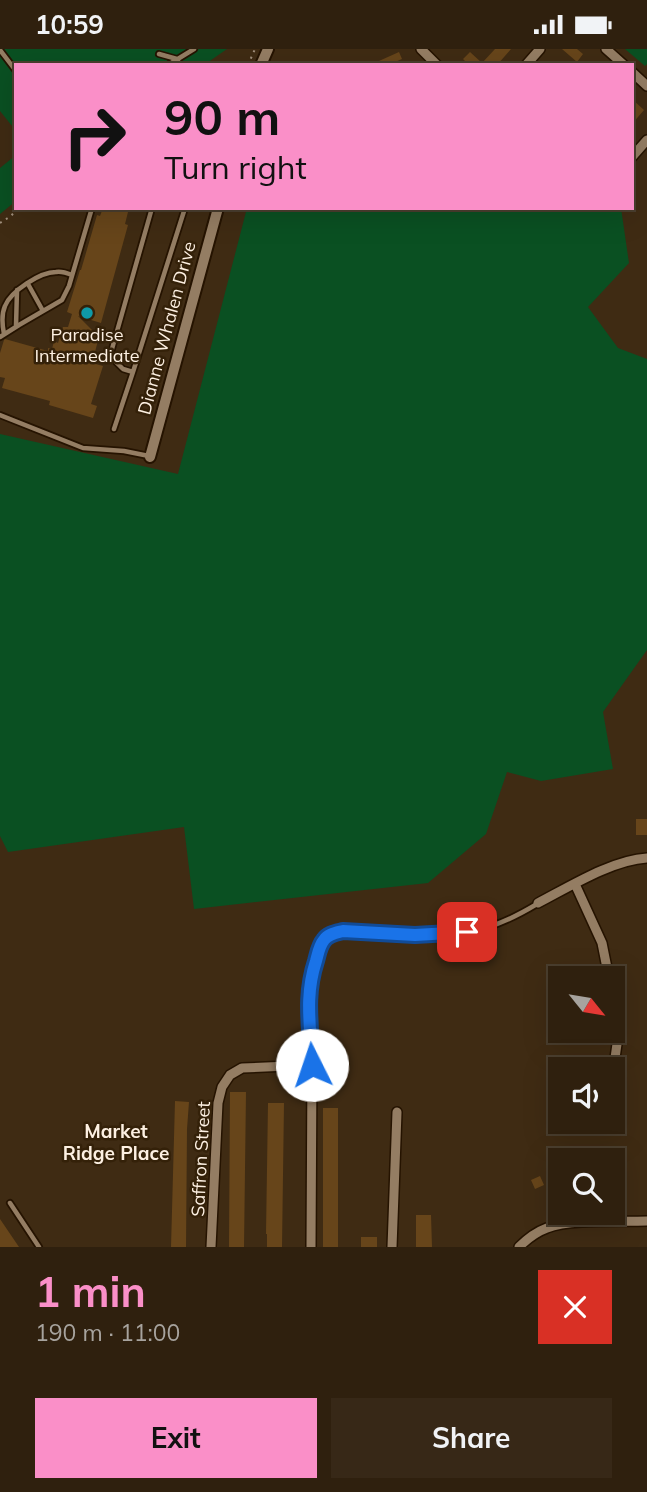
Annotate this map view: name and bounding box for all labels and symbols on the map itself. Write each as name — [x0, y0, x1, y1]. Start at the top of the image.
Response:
street label: Dianne Whalen Drive — [132, 239, 201, 417]
marker: Paradise Intermediate — [79, 305, 95, 321]
place label: Paradise Intermediate — [34, 323, 140, 367]
pin — [437, 902, 497, 962]
north arrow — [548, 966, 625, 1043]
position arrow — [275, 1028, 349, 1102]
street label: Saffron Street — [186, 1101, 215, 1217]
district label: Market Ridge Place — [63, 1119, 169, 1165]

